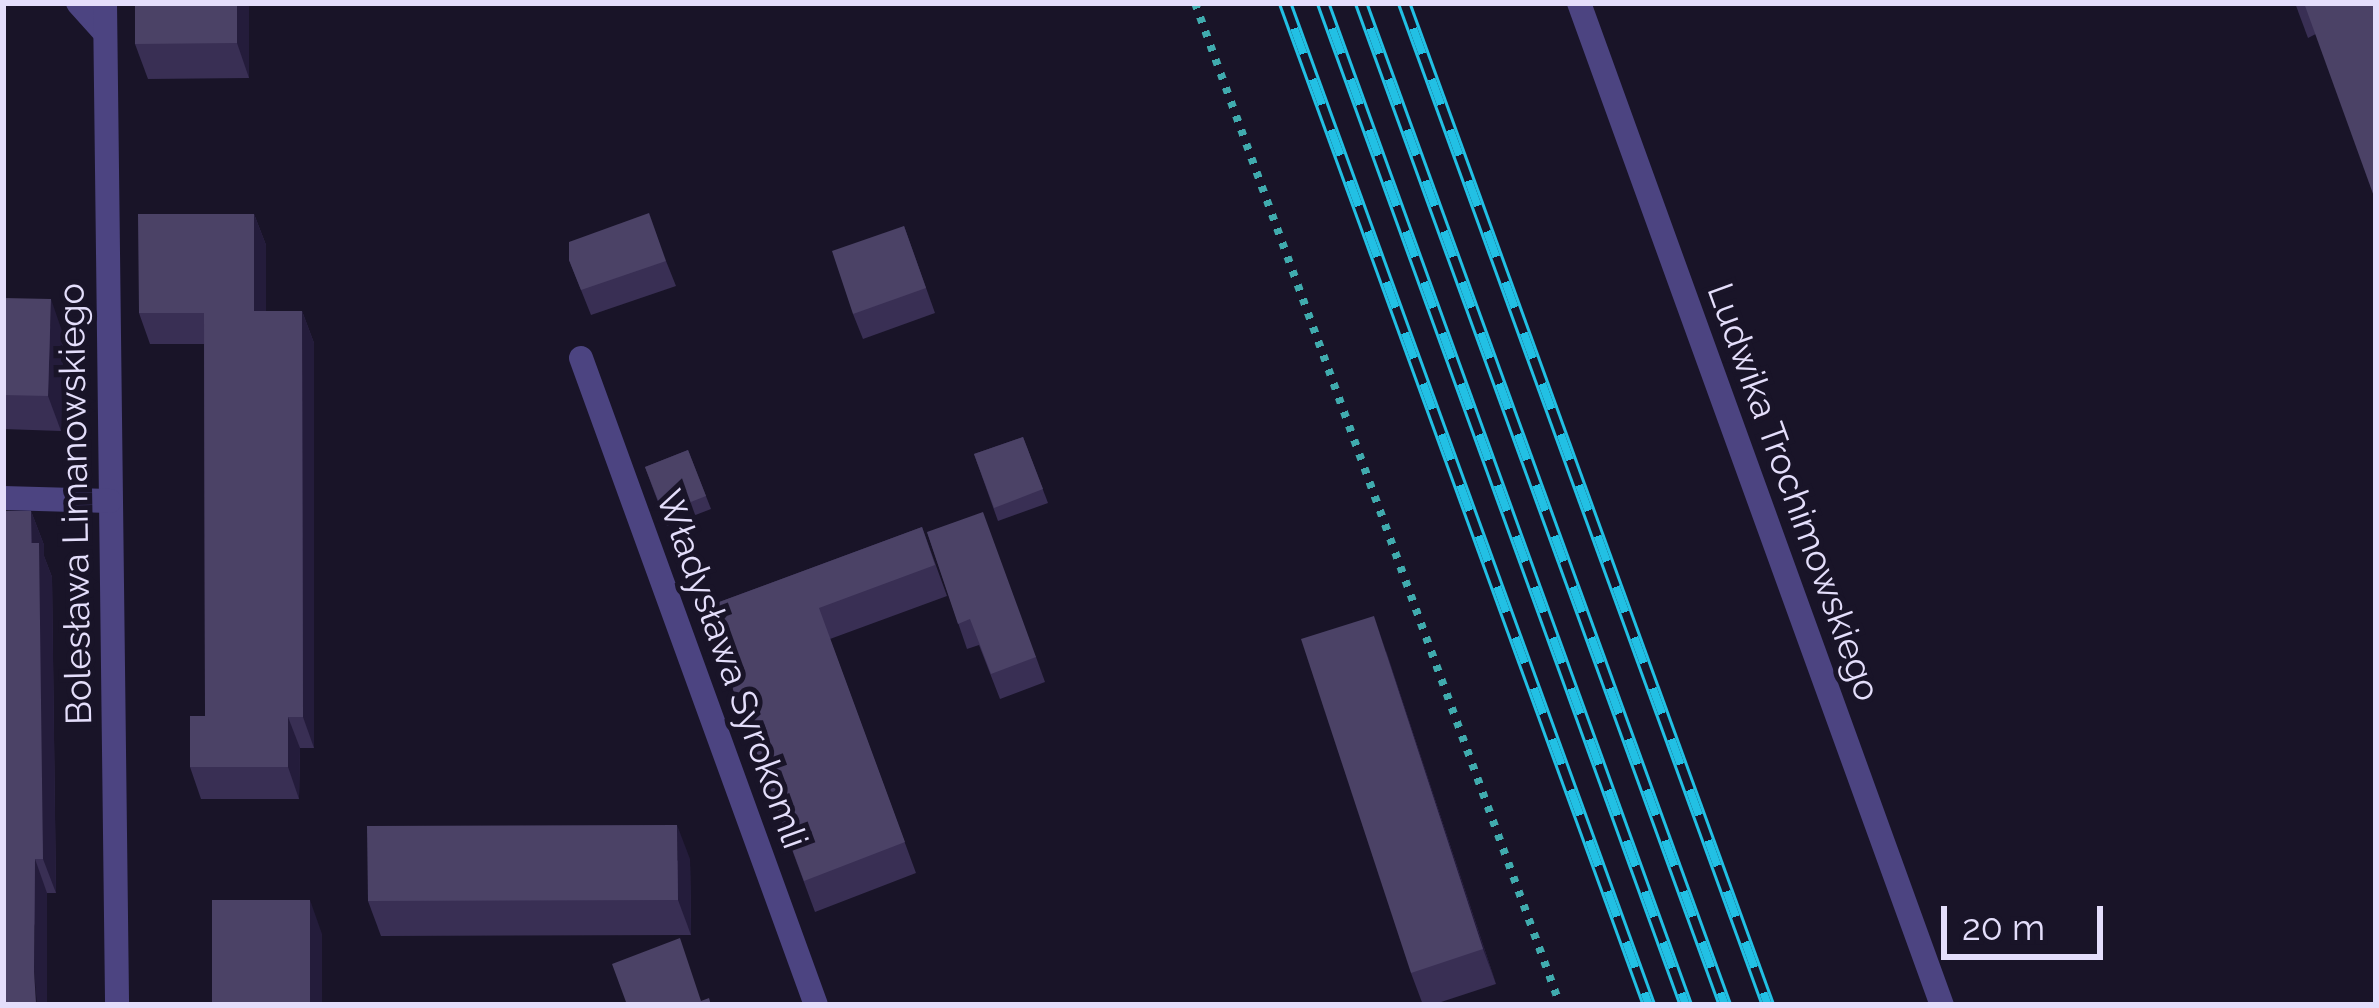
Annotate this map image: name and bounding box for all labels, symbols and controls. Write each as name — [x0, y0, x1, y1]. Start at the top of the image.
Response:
street label: Ludwika Trochimowskiego — [1698, 277, 1890, 707]
street label: Bolesława Limanowskiego — [50, 283, 100, 725]
street label: Władysława Syrokomli — [647, 484, 817, 854]
scale bar — [1947, 882, 2109, 956]
text: 20 m — [1962, 906, 2045, 948]

